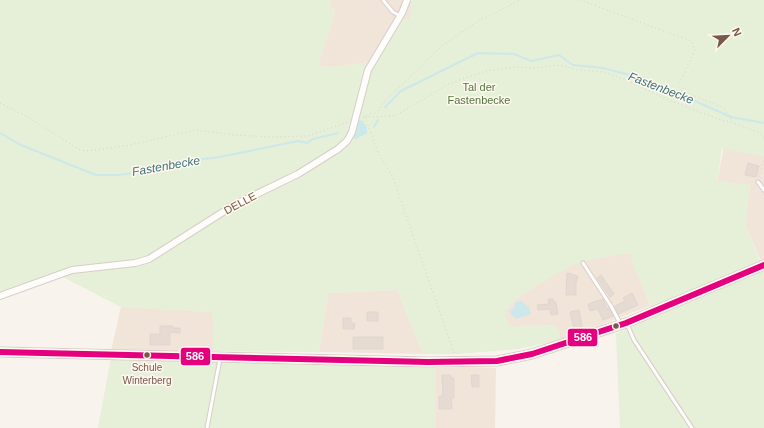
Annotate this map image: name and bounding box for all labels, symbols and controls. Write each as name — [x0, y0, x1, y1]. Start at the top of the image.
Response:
north arrow — [708, 16, 748, 56]
text: N — [730, 26, 744, 38]
water label: Fastenbecke — [626, 69, 696, 107]
park label: Tal der Fastenbecke — [448, 81, 510, 106]
water label: Fastenbecke — [131, 153, 201, 179]
street label: DELLE — [222, 190, 258, 216]
unlabelled marker — [611, 321, 621, 331]
line badge: 586 — [567, 328, 598, 347]
text: 586 — [574, 331, 592, 343]
line badge: 586 — [180, 347, 211, 366]
marker: Schule Winterberg — [142, 350, 152, 360]
text: 586 — [186, 350, 204, 362]
place label: Schule Winterberg — [123, 362, 171, 386]

